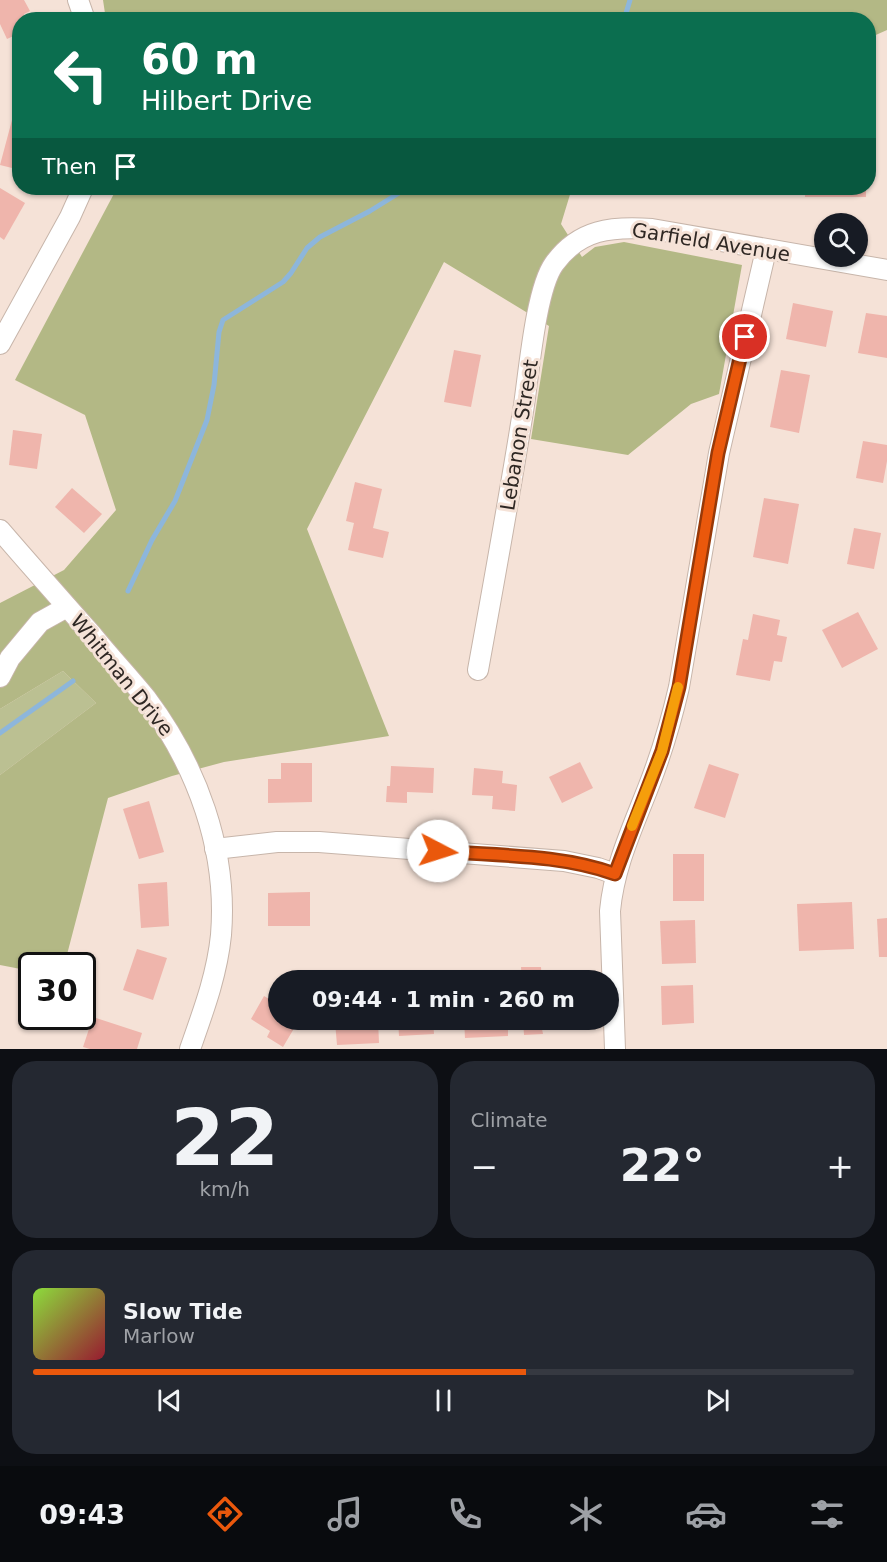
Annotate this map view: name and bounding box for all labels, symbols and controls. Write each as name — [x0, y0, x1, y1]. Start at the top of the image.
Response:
text: 60 m — [141, 35, 258, 84]
icon: left — [42, 36, 120, 114]
text: Hilbert Drive — [141, 85, 312, 116]
icon: arrive — [109, 150, 142, 183]
text: Then — [42, 154, 97, 179]
map controls — [814, 213, 868, 267]
button: search — [814, 213, 868, 267]
street label: Garfield Avenue — [630, 218, 792, 266]
pin — [719, 311, 770, 362]
icon: arrive — [728, 320, 761, 353]
street label: Lebanon Street — [495, 358, 543, 512]
street label: Whitman Drive — [65, 609, 179, 741]
position arrow — [406, 819, 470, 883]
speed limit sign: 30 — [18, 952, 96, 1030]
text: 09:44 · 1 min · 260 m — [312, 987, 575, 1012]
text: 22 — [170, 1093, 279, 1183]
text: Climate — [471, 1108, 547, 1132]
text: 22° — [620, 1139, 705, 1192]
text: − — [471, 1147, 498, 1186]
text: + — [826, 1147, 854, 1186]
text: km/h — [200, 1177, 250, 1201]
text: Slow Tide — [123, 1299, 243, 1324]
text: Marlow — [123, 1324, 195, 1348]
icon: previous — [153, 1384, 186, 1417]
icon: pause — [427, 1384, 460, 1417]
icon: next — [701, 1384, 734, 1417]
icon: directions — [204, 1493, 246, 1535]
icon: music — [324, 1493, 366, 1535]
icon: phone — [444, 1493, 486, 1535]
icon: climate — [565, 1493, 607, 1535]
icon: car — [685, 1493, 727, 1535]
icon: filters — [806, 1493, 848, 1535]
text: 09:43 — [39, 1499, 125, 1530]

